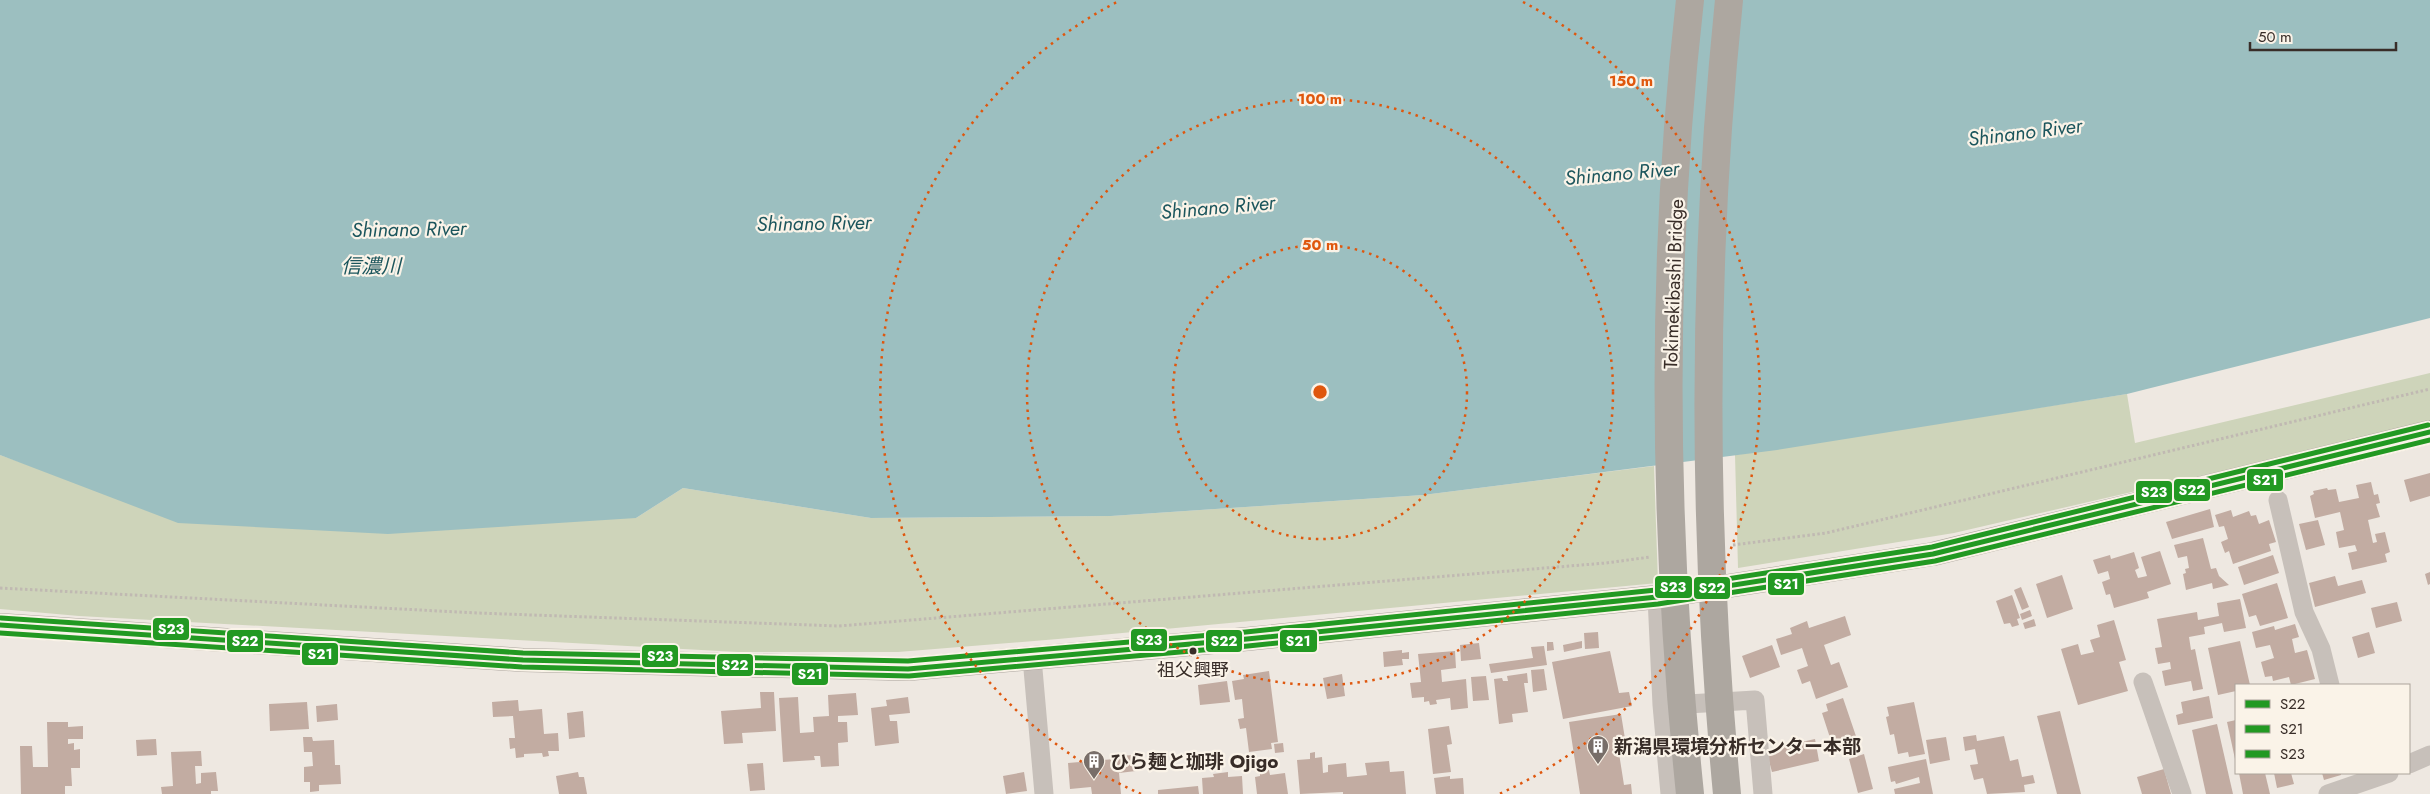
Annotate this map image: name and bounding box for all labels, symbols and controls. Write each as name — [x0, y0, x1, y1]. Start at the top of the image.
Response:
scale bar — [2250, 20, 2396, 52]
text: 50 m — [2258, 26, 2292, 48]
text: 150 m — [1609, 70, 1653, 92]
text: 100 m — [1298, 88, 1342, 110]
water label: Shinano River — [1966, 111, 2085, 154]
water label: Shinano River — [1564, 154, 1682, 193]
water label: Shinano River — [1160, 188, 1278, 227]
street label: Tokimekibashi Bridge — [1657, 198, 1690, 370]
water label: Shinano River — [756, 208, 873, 239]
water label: Shinano River — [351, 214, 468, 245]
text: 50 m — [1302, 234, 1338, 256]
water label: 信濃川 — [341, 252, 403, 281]
centre of rings — [1311, 383, 1329, 401]
line badge: S21 — [2246, 468, 2284, 492]
text: S21 — [2252, 470, 2278, 490]
line badge: S22 — [2173, 478, 2211, 502]
line badge: S23 — [2135, 480, 2173, 504]
text: S22 — [2178, 480, 2206, 500]
text: S23 — [2141, 482, 2168, 502]
line badge: S21 — [1767, 572, 1805, 596]
text: S21 — [1773, 574, 1799, 594]
line badge: S23 — [1654, 575, 1693, 599]
line badge: S22 — [1693, 576, 1731, 600]
text: S23 — [1660, 577, 1687, 597]
text: S22 — [1698, 578, 1726, 598]
line badge: S23 — [152, 617, 190, 641]
text: S23 — [158, 619, 185, 639]
line badge: S23 — [1130, 628, 1168, 652]
line badge: S22 — [226, 629, 264, 653]
line badge: S22 — [1205, 629, 1243, 653]
line badge: S21 — [1279, 629, 1318, 653]
text: S23 — [1136, 630, 1163, 650]
text: S22 — [231, 631, 259, 651]
text: S22 — [1210, 631, 1238, 651]
text: S21 — [1285, 631, 1311, 651]
line badge: S21 — [301, 642, 339, 666]
text: S21 — [307, 644, 333, 664]
line badge: S23 — [641, 644, 679, 668]
text: S23 — [647, 646, 674, 666]
marker: 祖父興野 — [1188, 646, 1198, 656]
line badge: S22 — [716, 653, 754, 677]
text: S22 — [721, 655, 749, 675]
place label: 祖父興野 — [1157, 657, 1229, 683]
line badge: S21 — [791, 662, 829, 686]
text: S21 — [797, 664, 823, 684]
legend — [2235, 684, 2410, 774]
text: S22 — [2280, 693, 2305, 715]
text: S21 — [2280, 718, 2304, 740]
place label: 新潟県環境分析センター本部 — [1614, 733, 1861, 760]
building icon: 新潟県環境分析センター本部 — [1586, 734, 1610, 765]
text: S23 — [2280, 743, 2305, 765]
place label: ひら麺と珈琲 Ojigo — [1110, 748, 1279, 775]
building icon: ひら麺と珈琲 Ojigo — [1082, 749, 1106, 780]

